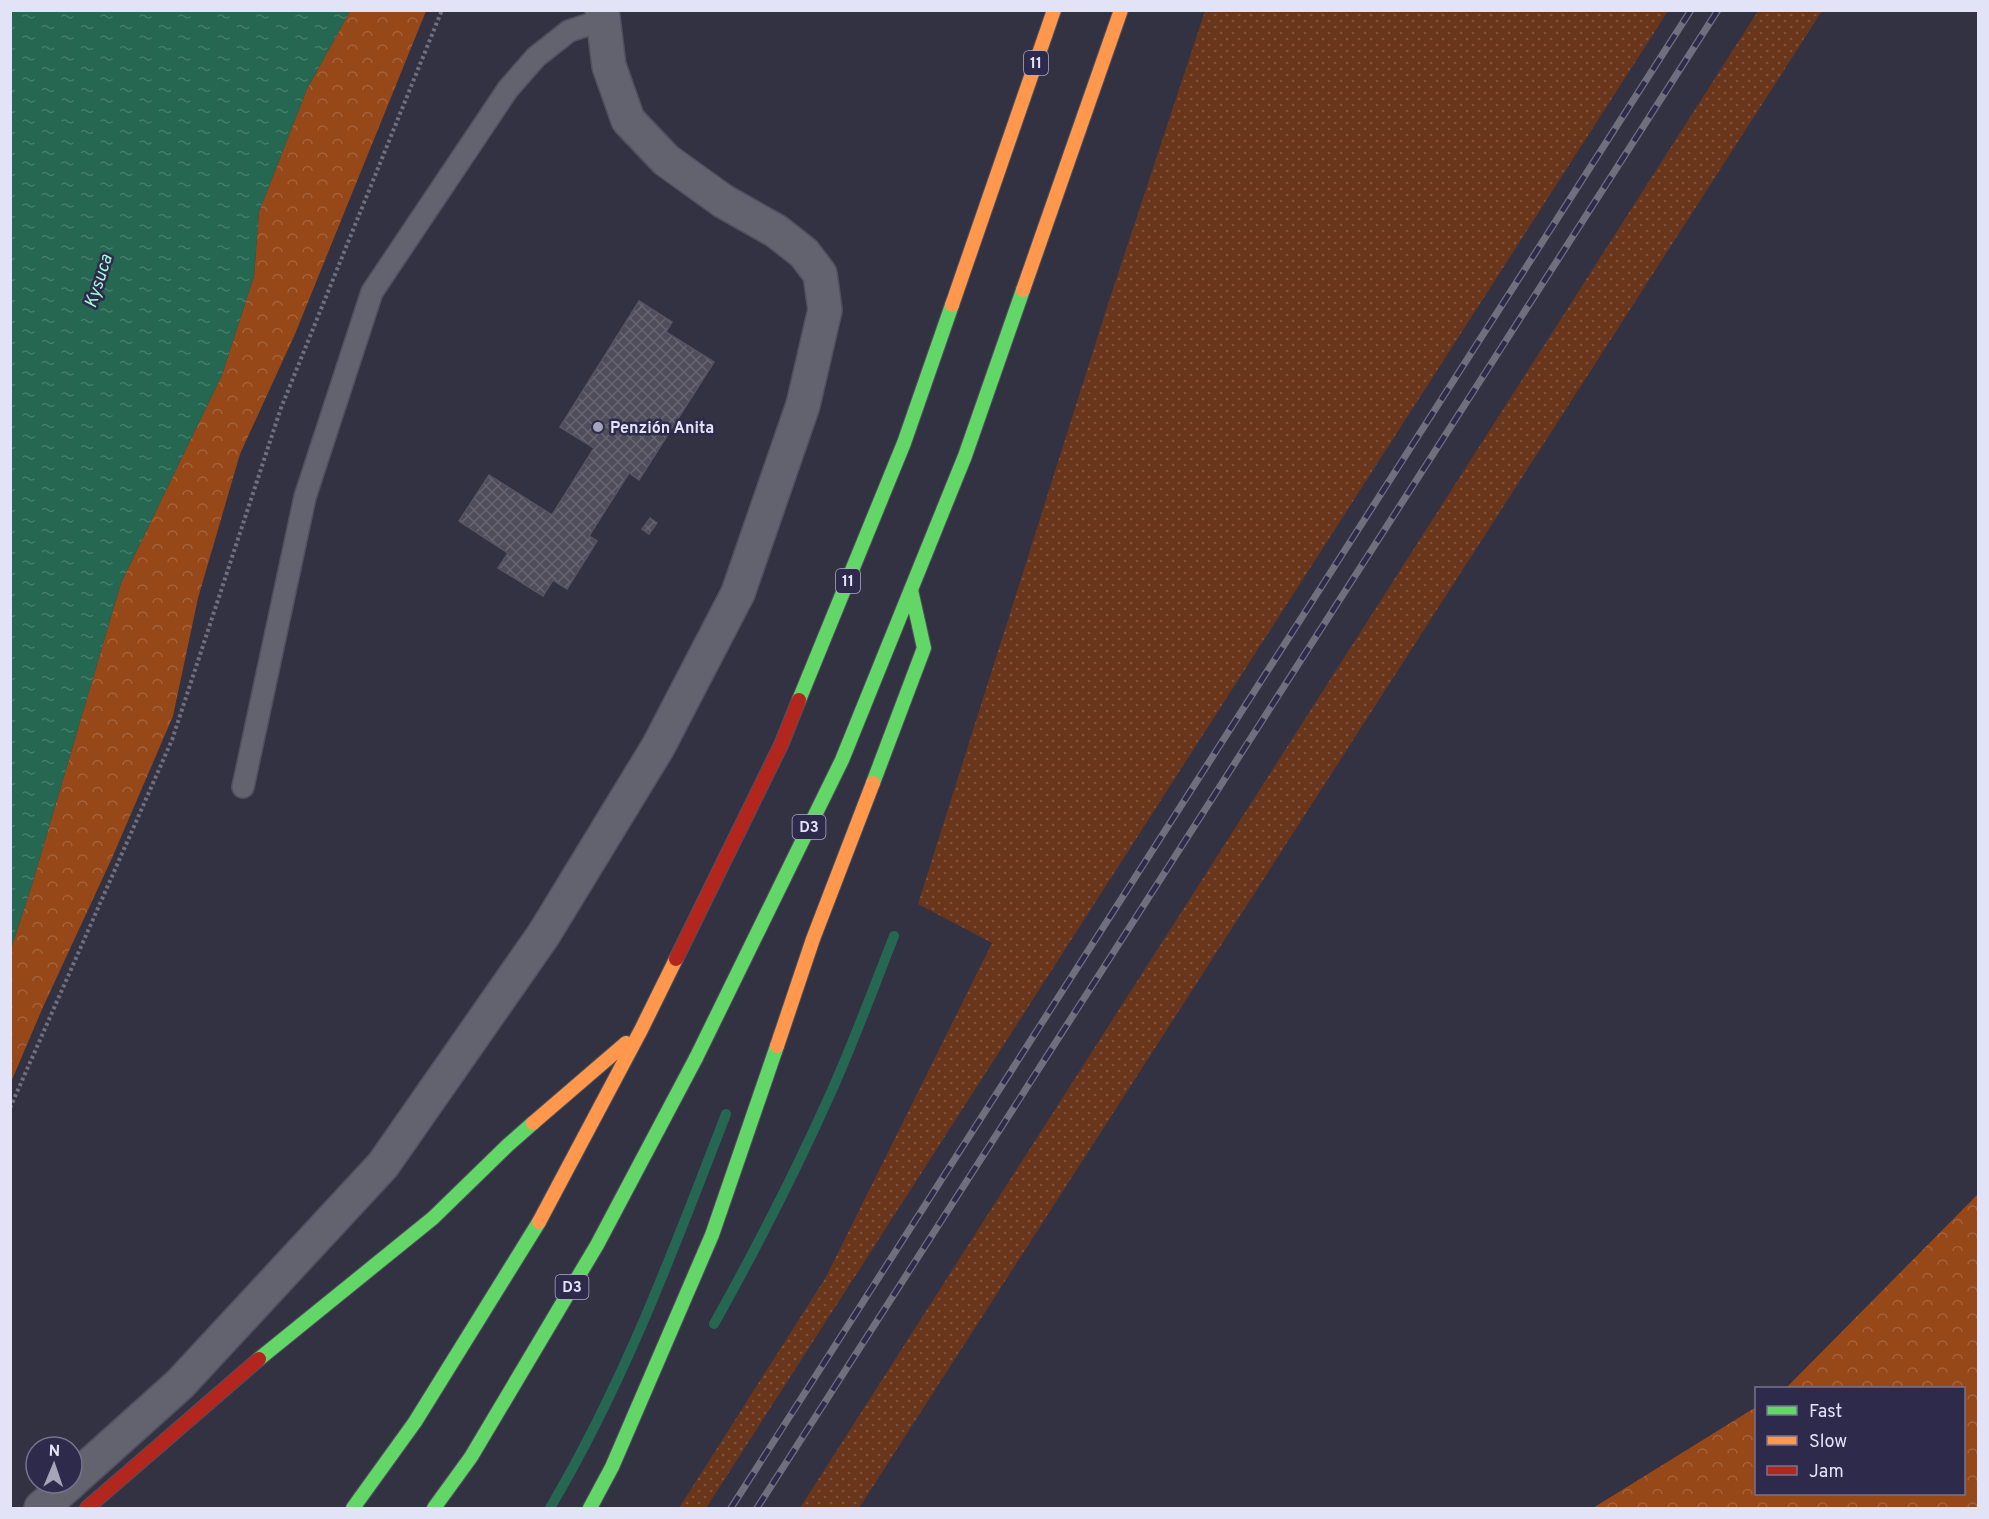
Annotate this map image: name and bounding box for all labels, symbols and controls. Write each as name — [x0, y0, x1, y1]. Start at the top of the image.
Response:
road number: 11 — [1024, 51, 1048, 75]
water label: Kysuca — [80, 251, 119, 311]
place label: Penzión Anita — [610, 419, 714, 439]
marker: Penzión Anita — [591, 420, 605, 434]
road number: 11 — [836, 569, 860, 593]
road number: D3 — [792, 815, 826, 839]
road number: D3 — [556, 1275, 588, 1299]
legend — [1755, 1387, 1965, 1495]
text: Fast — [1809, 1401, 1842, 1424]
text: Slow — [1809, 1431, 1847, 1454]
north arrow — [24, 1435, 84, 1495]
text: N — [48, 1442, 61, 1462]
text: Jam — [1809, 1461, 1844, 1484]

